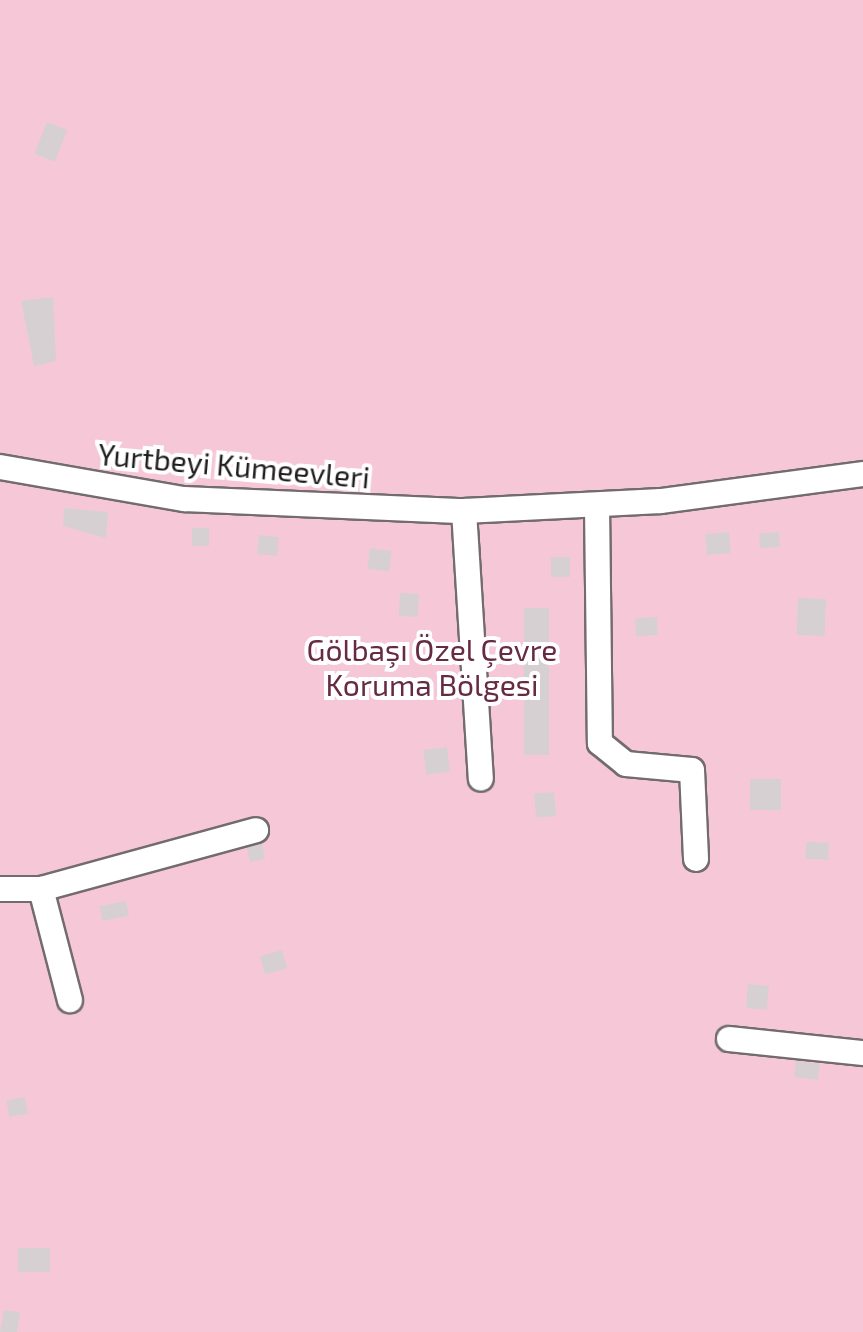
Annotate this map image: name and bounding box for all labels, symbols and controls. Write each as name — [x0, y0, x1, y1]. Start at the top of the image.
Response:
street label: Yurtbeyi Kümeevleri — [97, 435, 371, 495]
park label: Gölbaşı Özel Çevre Koruma Bölgesi — [306, 631, 558, 702]

